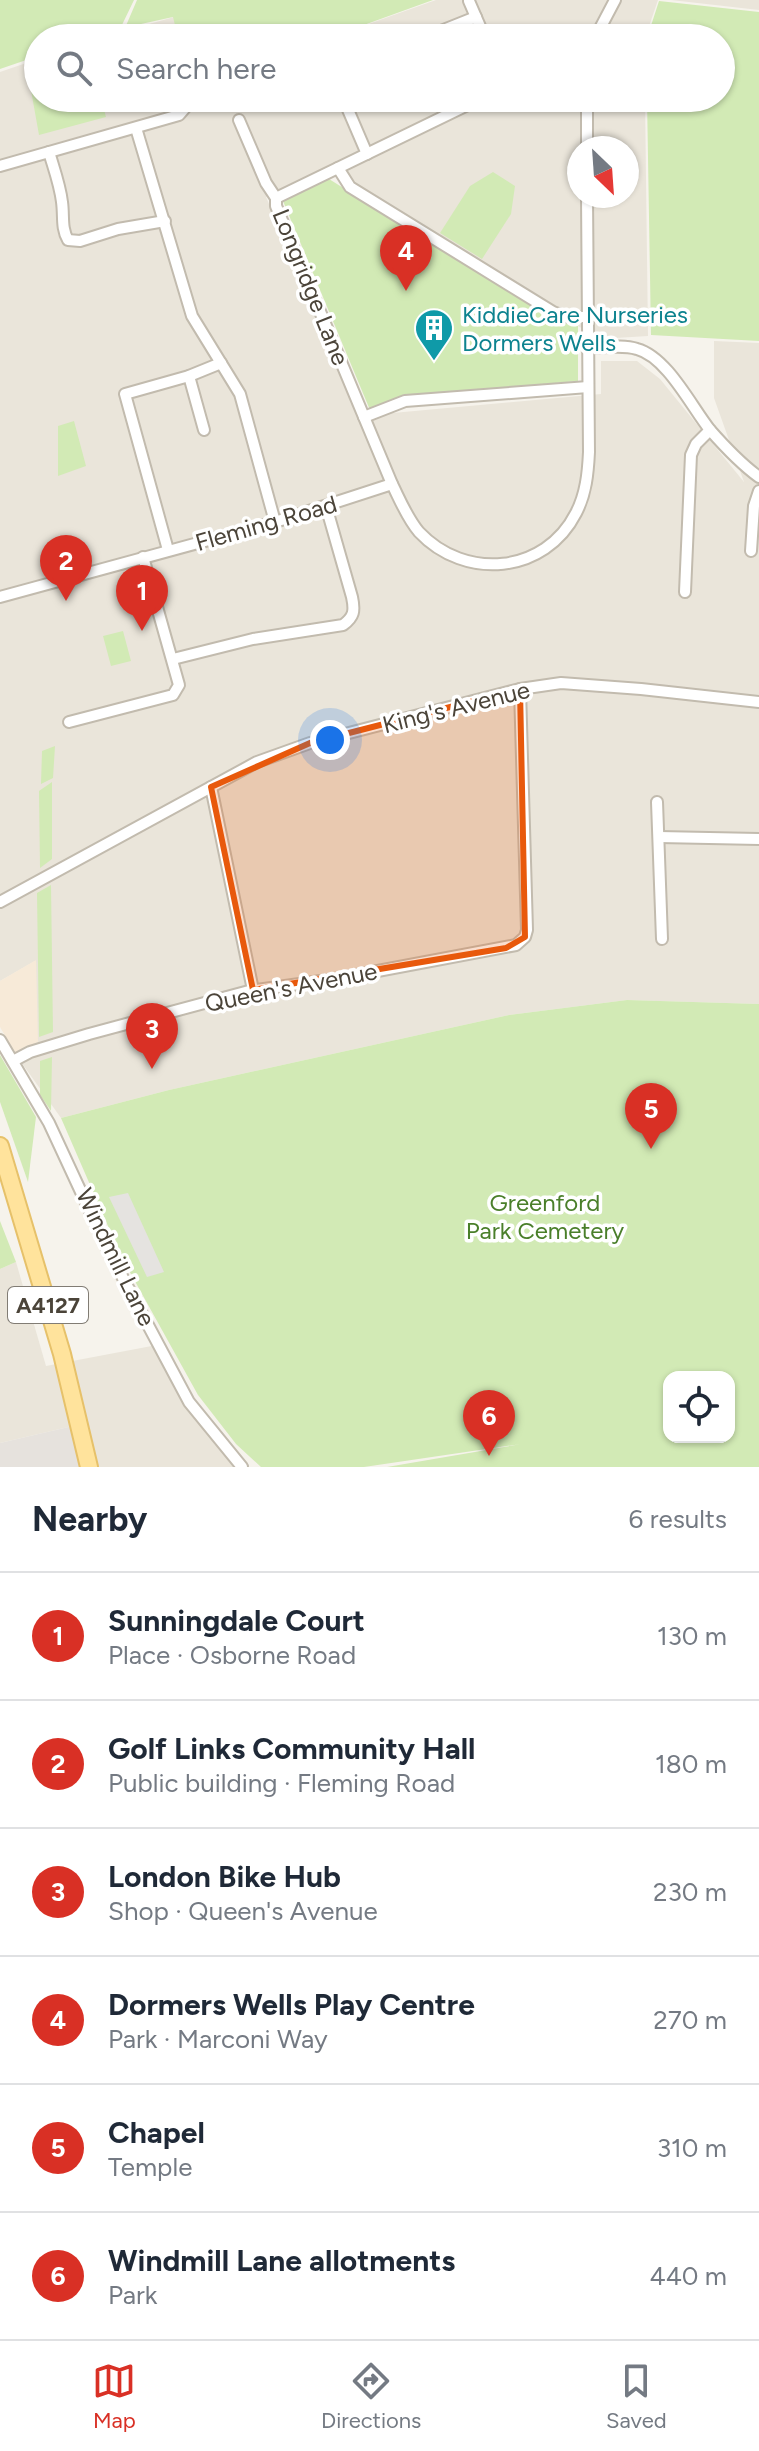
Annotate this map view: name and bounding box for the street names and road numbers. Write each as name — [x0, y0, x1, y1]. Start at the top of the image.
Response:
street label: Longridge Lane — [266, 205, 356, 369]
street label: Fleming Road — [192, 489, 340, 557]
street label: King's Avenue — [379, 675, 533, 739]
street label: Queen's Avenue — [202, 956, 380, 1018]
street label: Windmill Lane — [70, 1183, 162, 1331]
road number: A4127 — [8, 1287, 88, 1323]

